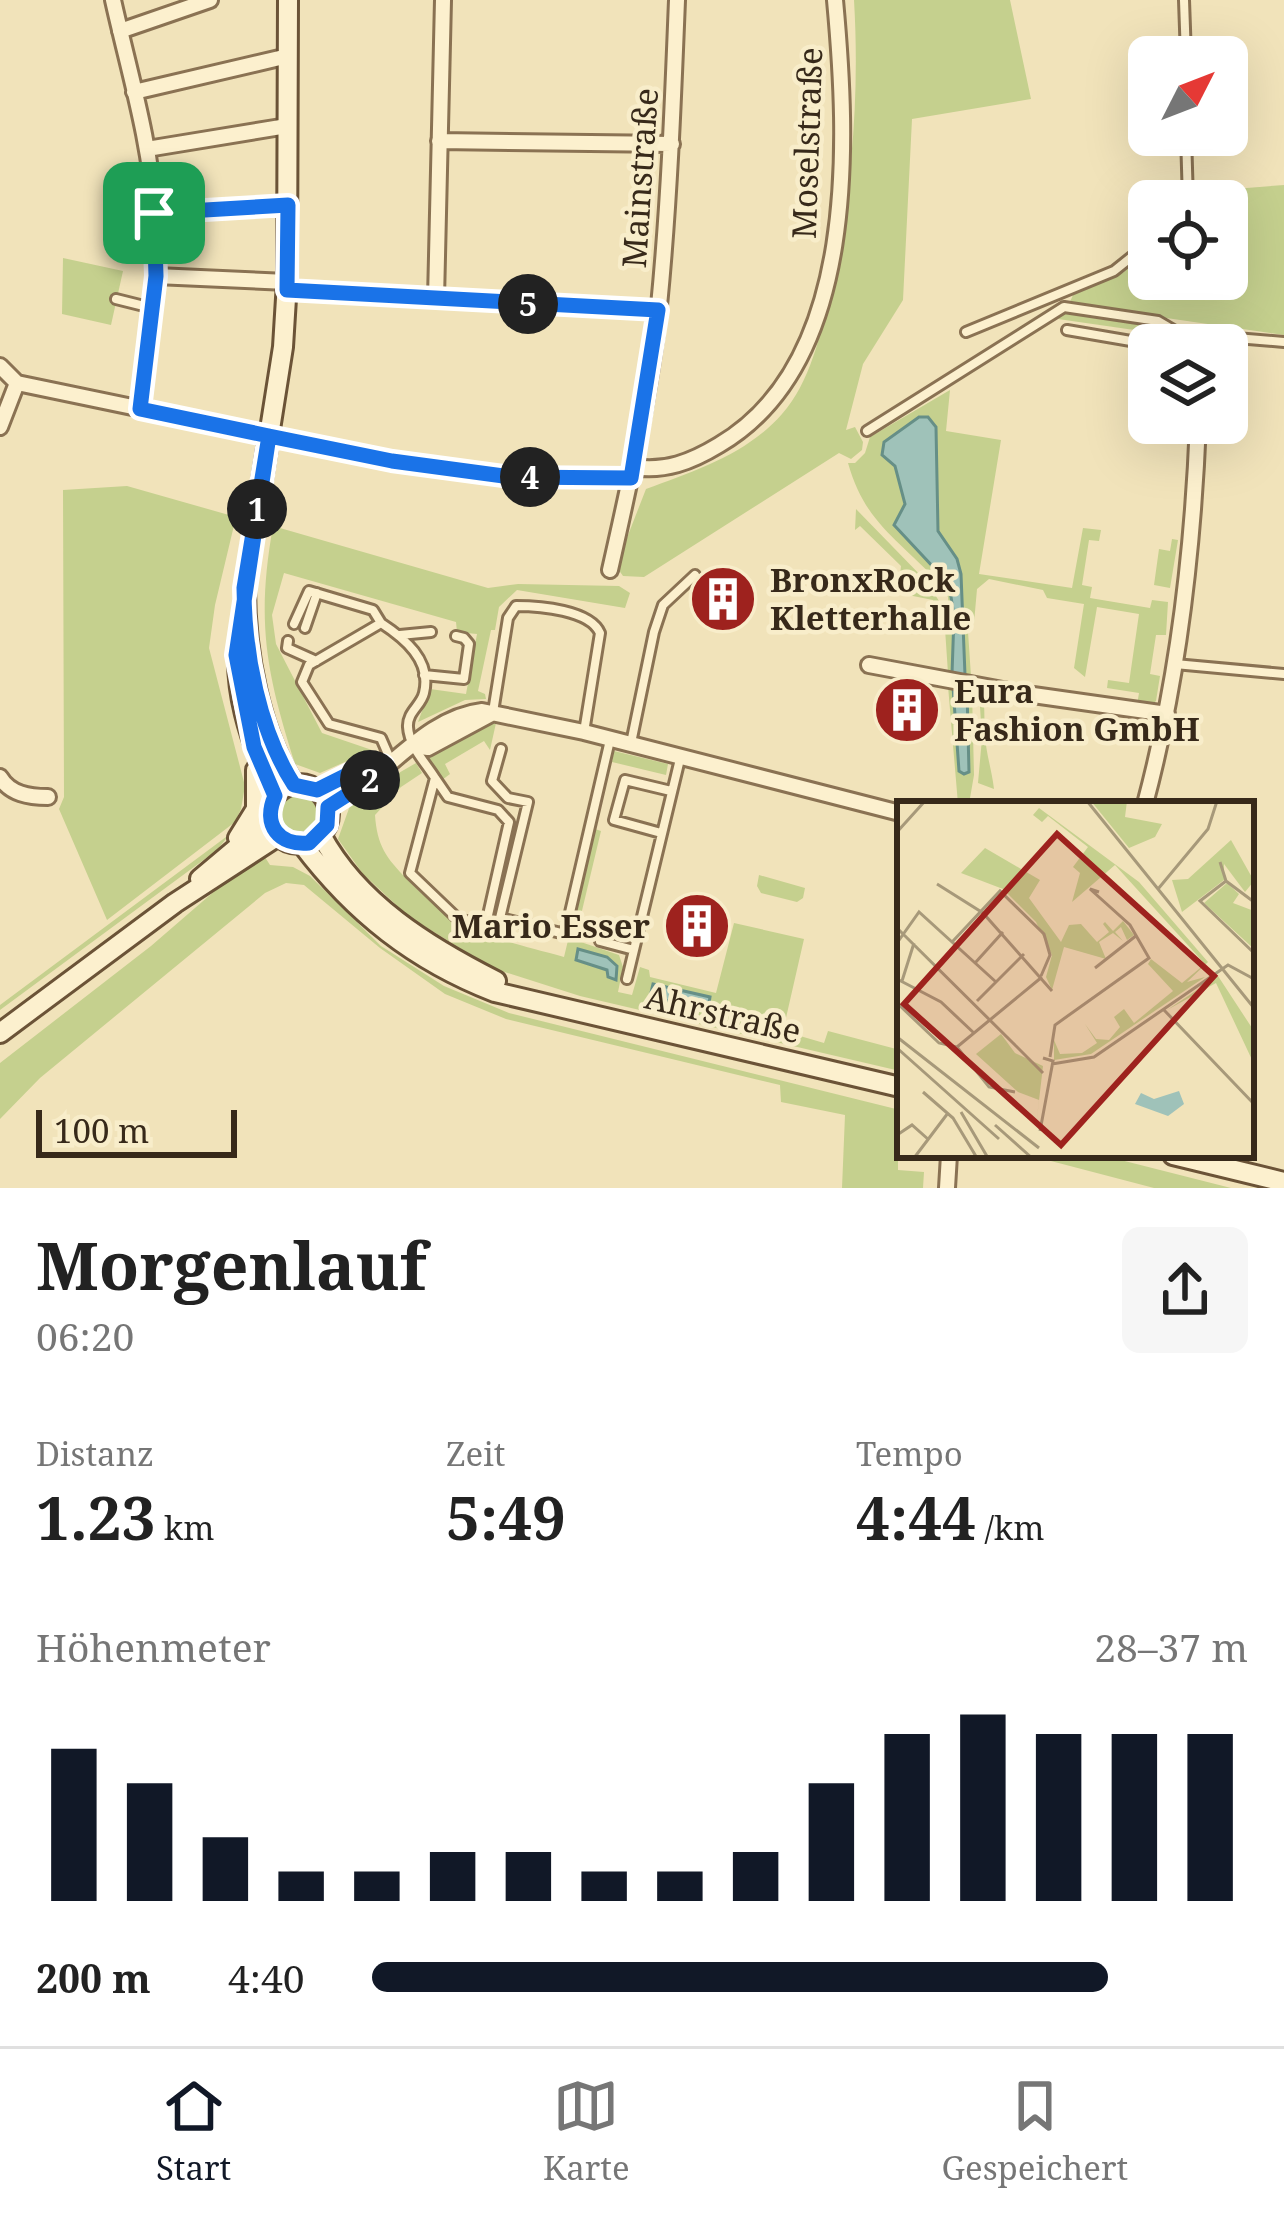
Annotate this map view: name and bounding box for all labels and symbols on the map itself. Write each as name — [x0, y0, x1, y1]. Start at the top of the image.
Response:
north arrow — [1128, 36, 1248, 156]
street label: Moselstraße — [781, 46, 832, 240]
street label: Mainstraße — [611, 86, 668, 269]
pin — [103, 162, 205, 264]
pin: 5 — [498, 274, 558, 334]
pin: 4 — [500, 447, 560, 507]
pin: 1 — [227, 479, 287, 539]
place label: BronxRock Kletterhalle — [770, 557, 972, 640]
building icon: BronxRock Kletterhalle — [688, 564, 758, 634]
place label: Eura Fashion GmbH — [954, 668, 1200, 751]
building icon: Eura Fashion GmbH — [872, 675, 942, 745]
pin: 2 — [340, 750, 400, 810]
inset map — [897, 801, 1254, 1158]
building icon: Mario Esser — [662, 891, 732, 961]
place label: Mario Esser — [452, 903, 650, 948]
street label: Ahrstraße — [641, 974, 806, 1053]
scale bar — [36, 1104, 237, 1157]

